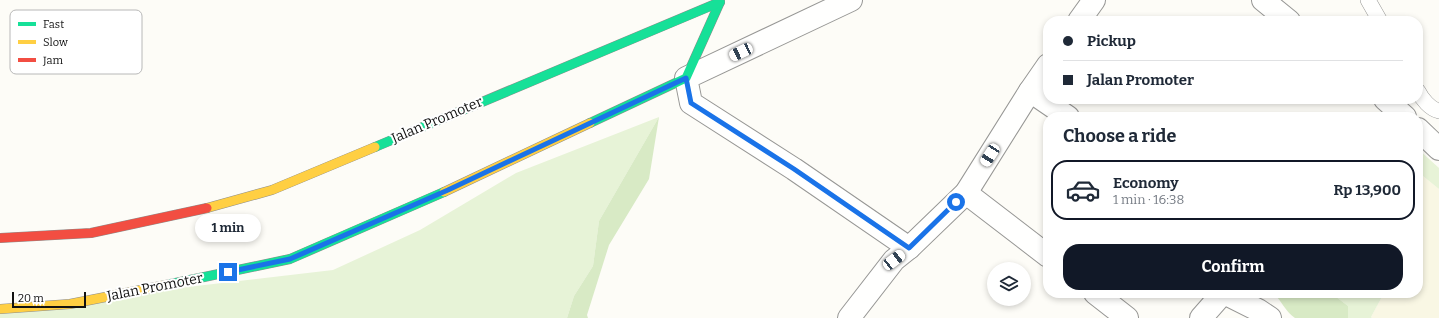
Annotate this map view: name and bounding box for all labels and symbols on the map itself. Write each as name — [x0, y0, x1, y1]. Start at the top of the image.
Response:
legend — [10, 10, 142, 74]
text: Fast — [43, 18, 64, 31]
text: Slow — [43, 36, 68, 49]
car — [728, 41, 754, 63]
text: Jam — [42, 54, 63, 67]
street label: Jalan Promoter — [388, 93, 485, 147]
car — [978, 142, 1002, 168]
route start — [947, 193, 965, 211]
callout: 1 min — [195, 214, 261, 242]
car — [881, 248, 907, 272]
route end — [219, 263, 237, 281]
street label: Jalan Promoter — [105, 269, 204, 305]
scale bar — [12, 290, 86, 309]

